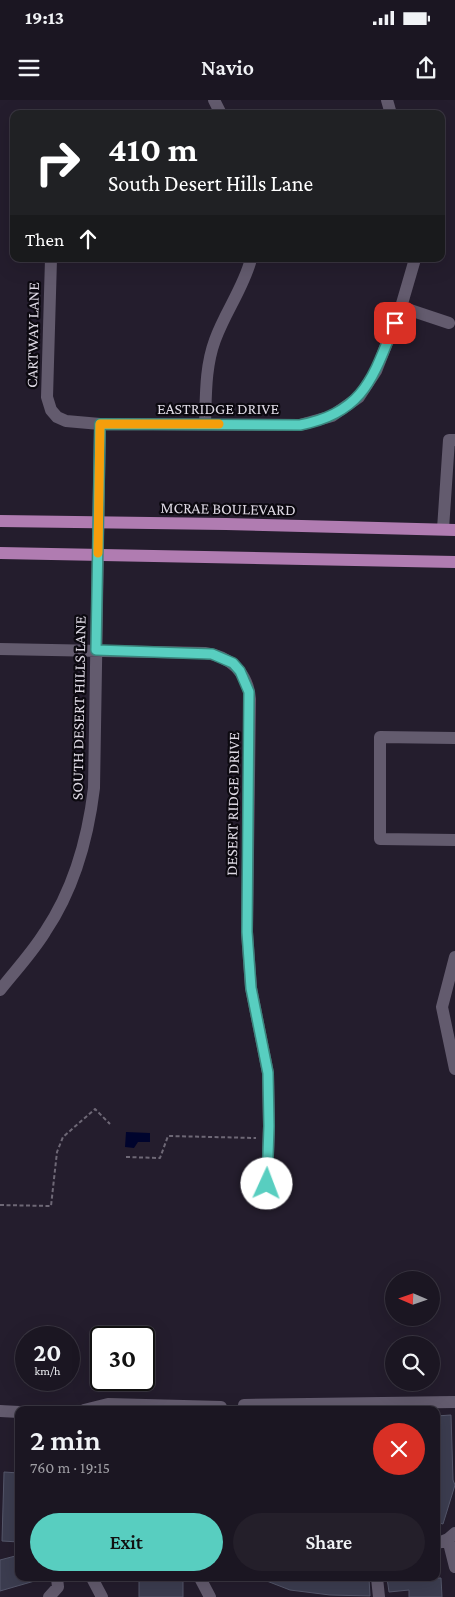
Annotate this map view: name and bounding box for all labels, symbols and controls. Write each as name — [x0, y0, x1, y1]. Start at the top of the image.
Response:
text: 19:13 — [25, 7, 64, 28]
icon: menu — [15, 54, 43, 82]
icon: share — [412, 54, 440, 82]
text: Navio — [201, 55, 254, 80]
icon: right — [25, 130, 90, 195]
text: 410 m — [108, 130, 198, 169]
text: South Desert Hills Lane — [108, 171, 313, 196]
icon: ahead — [74, 225, 102, 253]
text: Then — [25, 229, 64, 250]
street label: CARTWAY LANE — [23, 282, 42, 388]
pin — [374, 302, 416, 344]
icon: arrive — [381, 309, 409, 337]
street label: EASTRIDGE DRIVE — [157, 400, 279, 417]
street label: MCRAE BOULEVARD — [160, 499, 296, 518]
street label: SOUTH DESERT HILLS LANE — [68, 615, 89, 800]
street label: DESERT RIDGE DRIVE — [223, 732, 242, 876]
position arrow — [240, 1157, 292, 1209]
north arrow — [385, 1271, 440, 1326]
map controls — [385, 1271, 440, 1391]
speed limit sign: 30 — [90, 1326, 155, 1391]
button: search — [385, 1336, 440, 1391]
text: 20 — [34, 1339, 61, 1366]
text: km/h — [35, 1364, 60, 1378]
text: 2 min — [30, 1423, 101, 1456]
button: close — [373, 1423, 425, 1475]
text: 760 m · 19:15 — [30, 1459, 110, 1476]
button: Exit — [30, 1513, 223, 1571]
button: Share — [233, 1513, 425, 1571]

